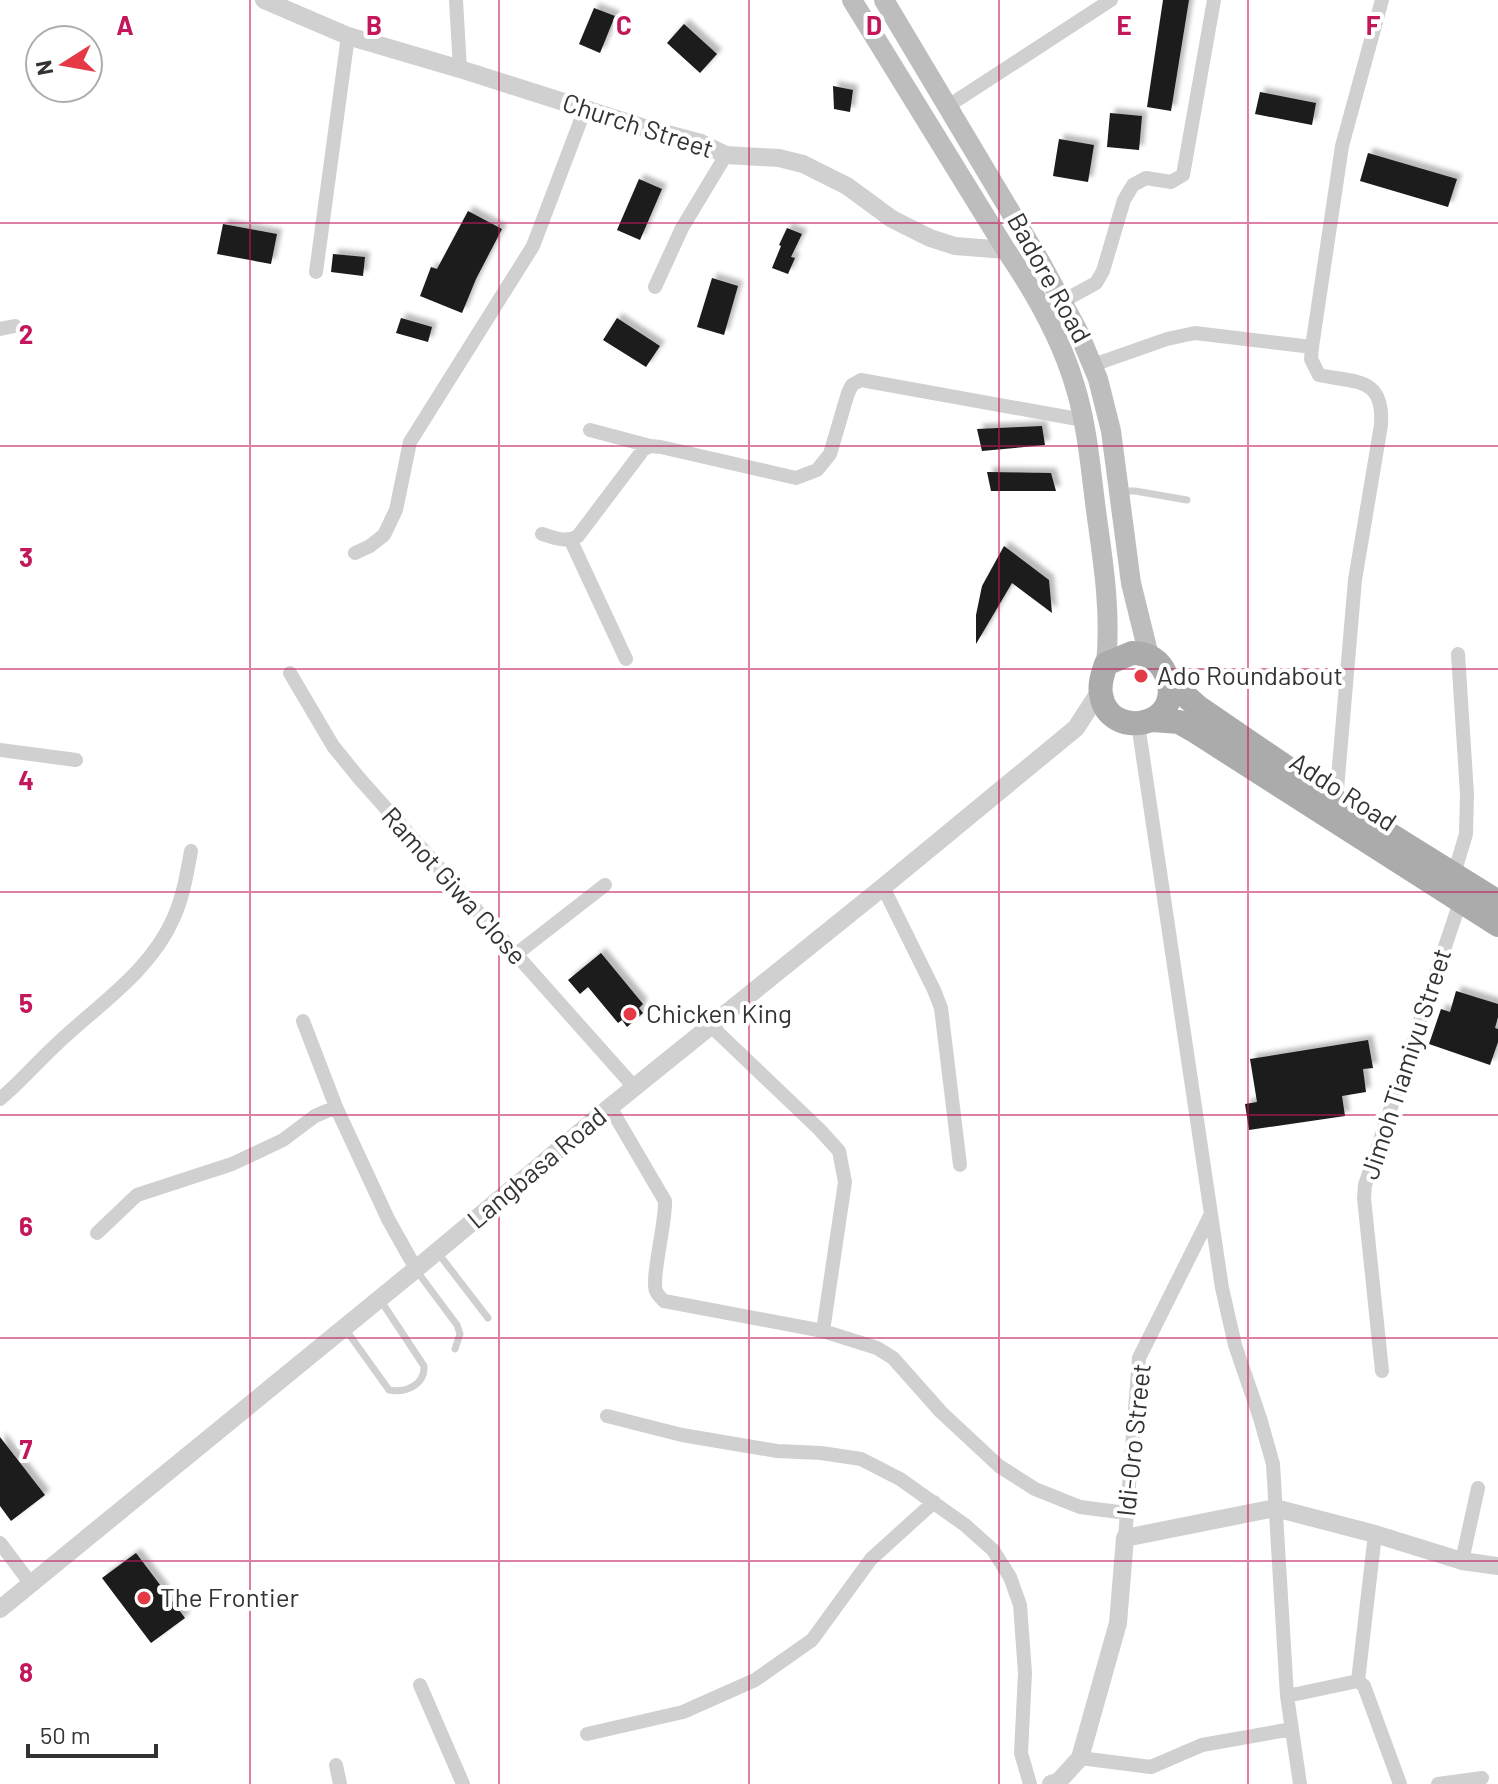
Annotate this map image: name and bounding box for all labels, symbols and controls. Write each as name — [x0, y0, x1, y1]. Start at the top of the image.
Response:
text: A — [116, 9, 134, 40]
text: B — [366, 9, 382, 40]
text: C — [616, 9, 632, 40]
text: D — [866, 9, 882, 40]
text: E — [1116, 9, 1132, 40]
text: F — [1366, 9, 1381, 40]
north arrow — [24, 24, 104, 104]
text: N — [29, 58, 58, 78]
street label: Church Street — [559, 86, 718, 164]
street label: Badore Road — [1002, 207, 1099, 348]
text: 2 — [19, 318, 33, 349]
text: 3 — [19, 541, 33, 572]
place label: Ado Roundabout — [1157, 659, 1343, 690]
marker: Ado Roundabout — [1132, 667, 1150, 685]
street label: Addo Road — [1285, 745, 1403, 837]
text: 4 — [18, 764, 34, 795]
street label: Ramot Giwa Close — [376, 800, 534, 970]
street label: Jimoh Tiamiyu Street — [1353, 944, 1457, 1183]
text: 5 — [19, 987, 33, 1018]
place label: Chicken King — [646, 997, 792, 1028]
marker: Chicken King — [621, 1005, 639, 1023]
street label: Langbasa Road — [460, 1100, 612, 1234]
text: 6 — [19, 1210, 33, 1241]
street label: Idi-Oro Street — [1109, 1362, 1156, 1518]
text: 7 — [20, 1433, 33, 1464]
place label: The Frontier — [160, 1581, 300, 1612]
marker: The Frontier — [135, 1589, 153, 1607]
text: 8 — [19, 1656, 33, 1687]
scale bar — [28, 1708, 156, 1758]
text: 50 m — [40, 1720, 91, 1749]

